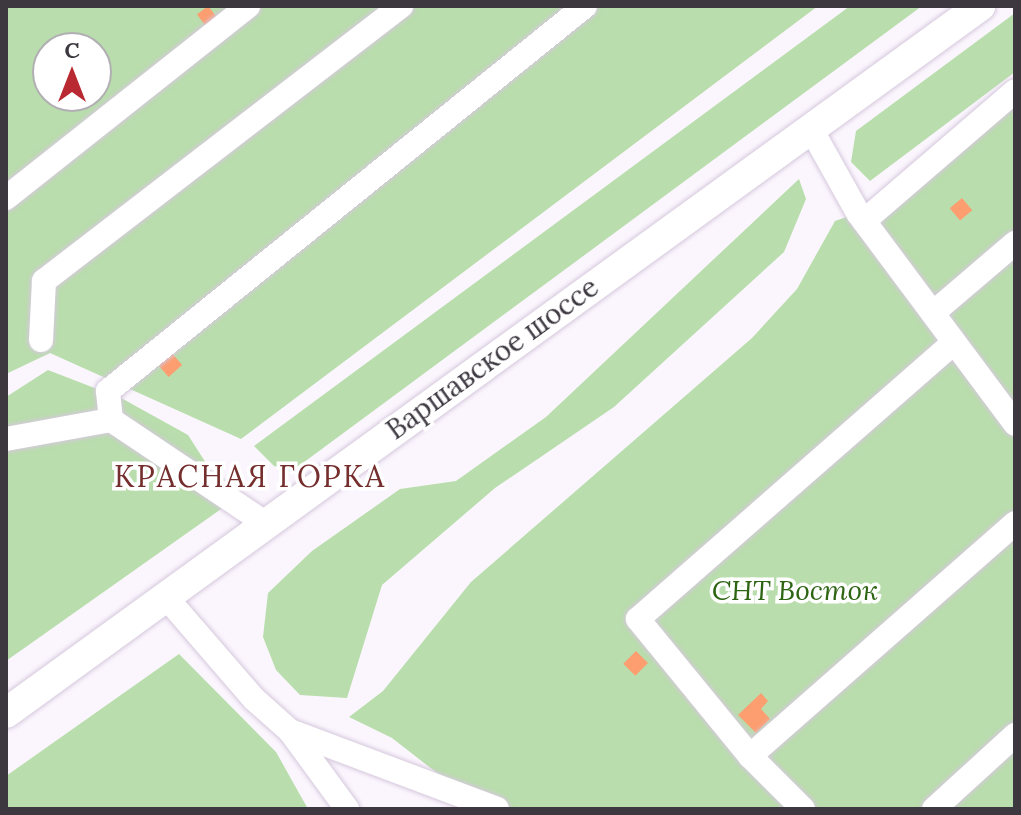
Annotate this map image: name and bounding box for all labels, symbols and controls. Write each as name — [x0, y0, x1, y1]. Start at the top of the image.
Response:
north arrow — [32, 32, 112, 112]
text: С — [64, 36, 80, 64]
street label: Варшавское шоссе — [379, 270, 605, 446]
district label: КРАСНАЯ ГОРКА — [114, 458, 386, 494]
park label: СНТ Восток — [712, 573, 878, 607]

